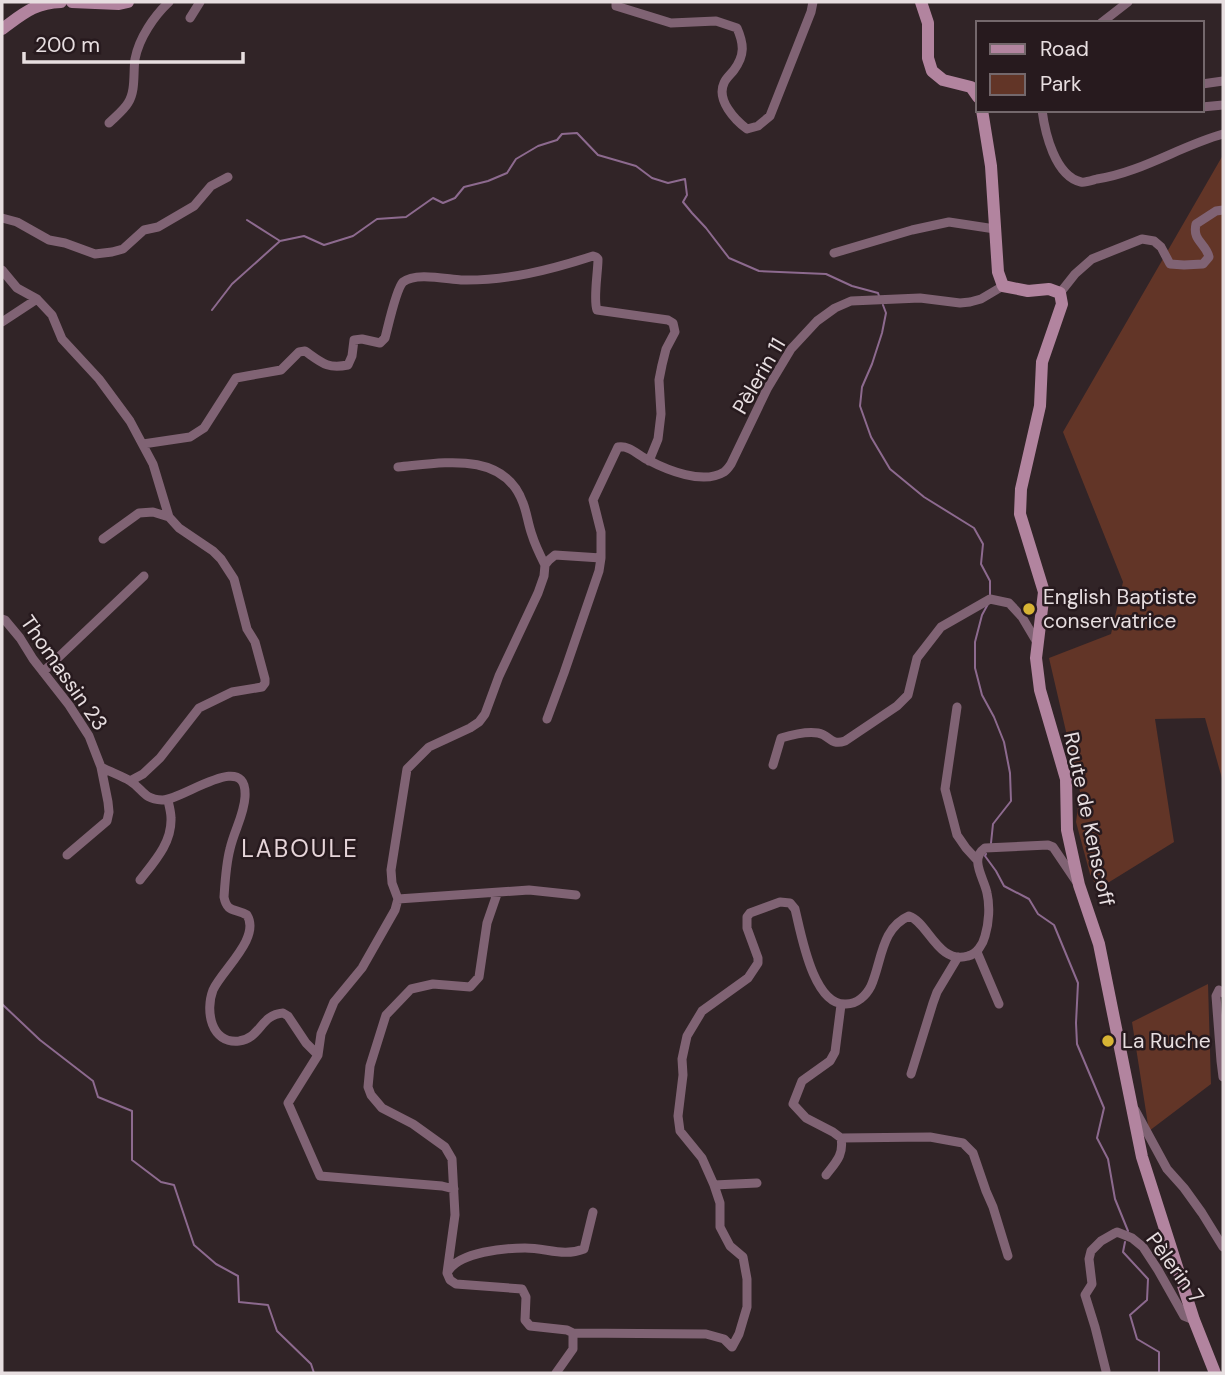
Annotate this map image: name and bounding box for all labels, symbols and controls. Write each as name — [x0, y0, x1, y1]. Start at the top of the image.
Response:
scale bar — [24, 21, 243, 65]
legend — [976, 21, 1204, 112]
text: 200 m — [35, 31, 100, 59]
text: Road — [1040, 35, 1089, 63]
text: Park — [1040, 70, 1082, 98]
street label: Pèlerin 11 — [726, 333, 792, 419]
place label: English Baptiste conservatrice — [1043, 583, 1197, 635]
marker: English Baptiste conservatrice — [1021, 601, 1037, 617]
street label: Thomassin 23 — [14, 610, 114, 736]
street label: Route de Kenscoff — [1057, 729, 1121, 909]
district label: LABOULE — [241, 833, 359, 864]
place label: La Ruche — [1122, 1027, 1211, 1055]
marker: La Ruche — [1100, 1033, 1116, 1049]
street label: Pèlerin 7 — [1140, 1227, 1210, 1309]

